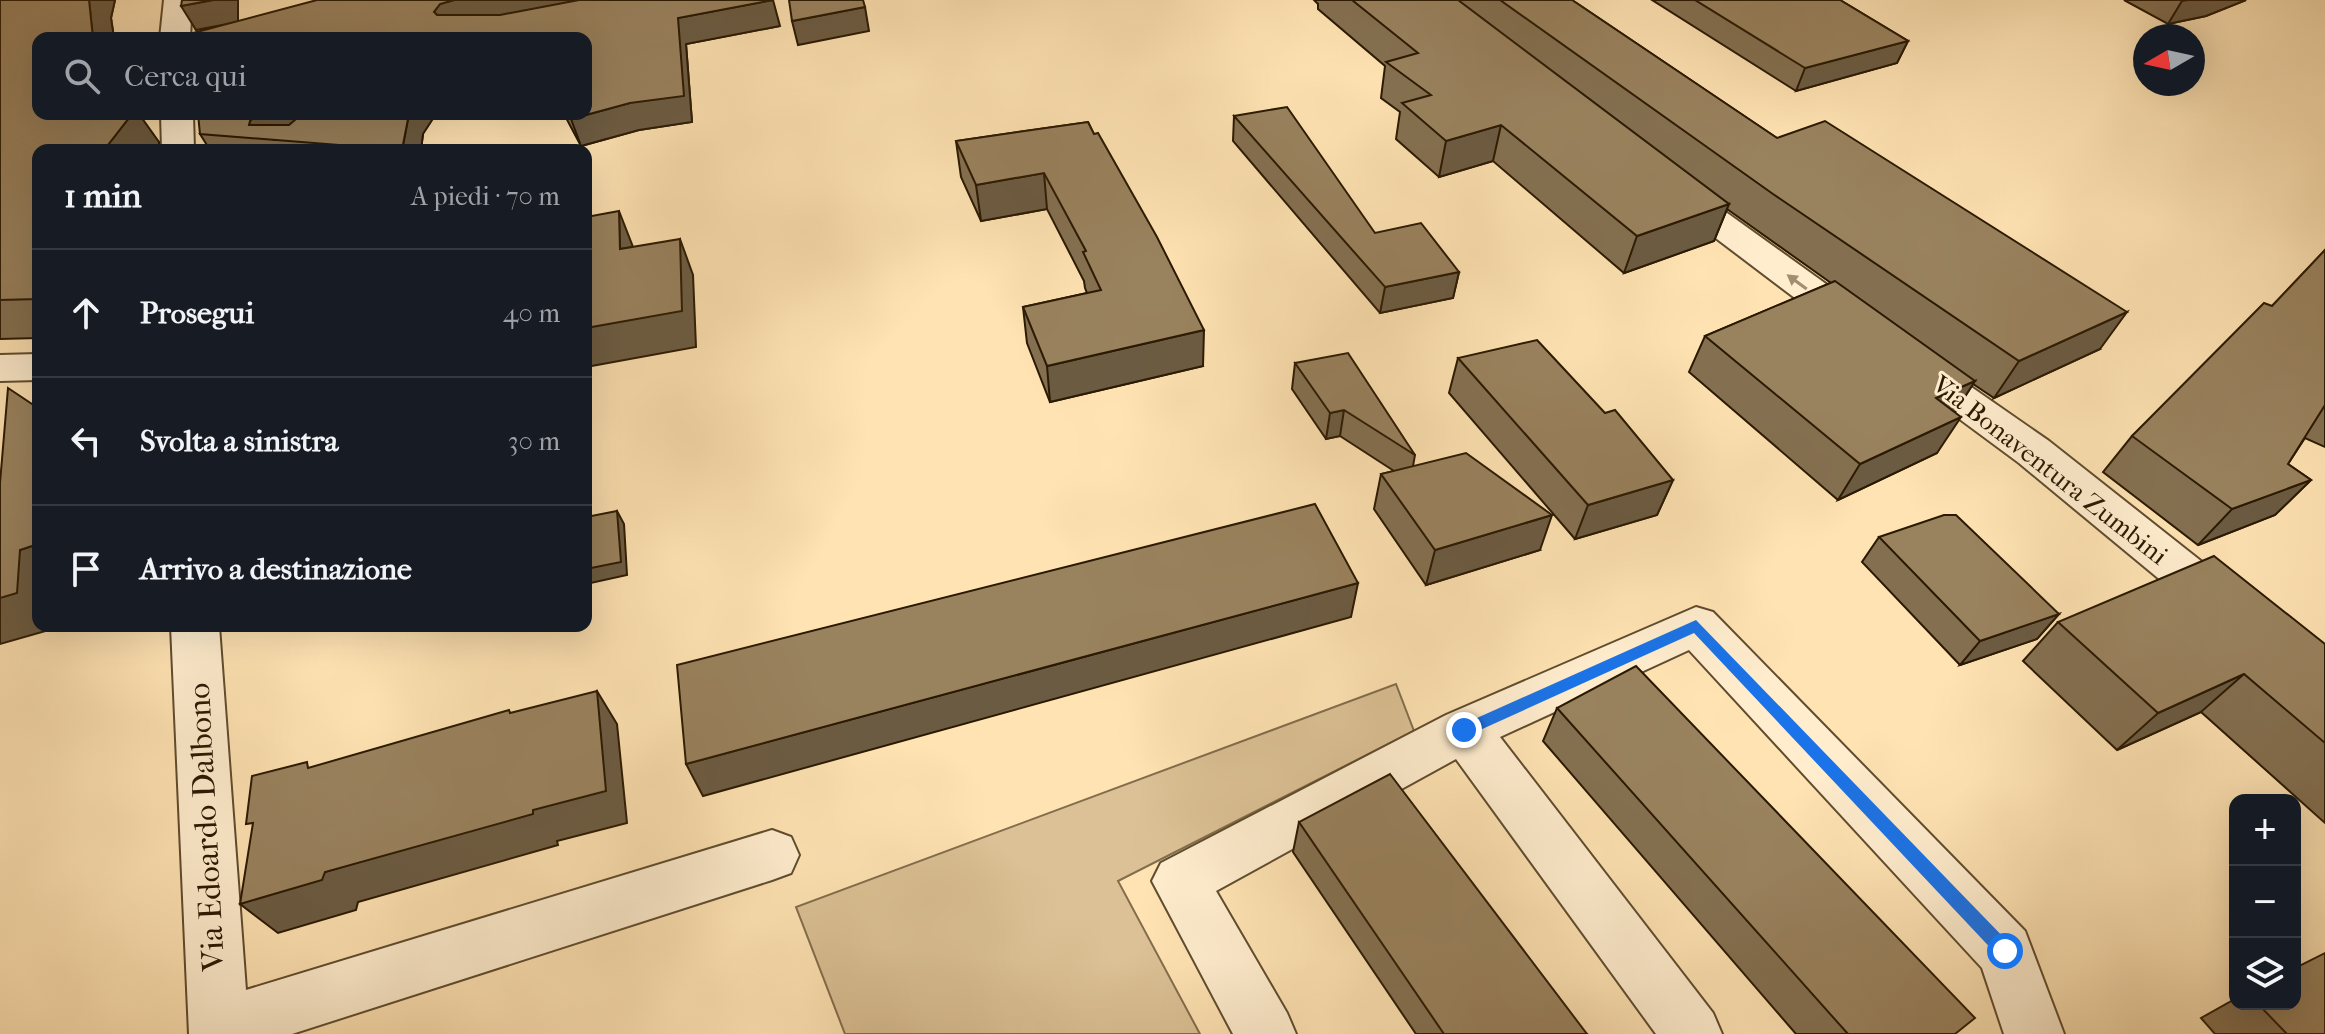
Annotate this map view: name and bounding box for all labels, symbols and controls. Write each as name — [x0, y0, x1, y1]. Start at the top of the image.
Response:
north arrow — [2133, 24, 2205, 96]
search box — [32, 32, 592, 120]
icon: search — [60, 54, 104, 98]
text: Cerca qui — [124, 59, 247, 94]
text: 1 min — [64, 176, 141, 216]
text: A piedi · 70 m — [411, 181, 560, 212]
one-way arrow — [1787, 274, 1807, 290]
icon: ahead — [64, 291, 108, 335]
text: Prosegui — [140, 296, 254, 331]
text: 40 m — [503, 298, 560, 329]
street label: Via Bonaventura Zumbini — [1926, 368, 2174, 571]
icon: left — [64, 419, 108, 463]
text: Svolta a sinistra — [140, 424, 338, 459]
text: 30 m — [508, 426, 560, 457]
icon: arrive — [64, 547, 108, 591]
text: Arrivo a destinazione — [140, 552, 412, 587]
street label: Via Edoardo Dalbono — [180, 682, 232, 973]
route end — [1446, 712, 1482, 748]
map controls — [2229, 794, 2301, 1010]
button: + — [2229, 794, 2301, 866]
button: − — [2229, 866, 2301, 938]
route start — [1987, 933, 2023, 969]
button: layers — [2229, 938, 2301, 1010]

